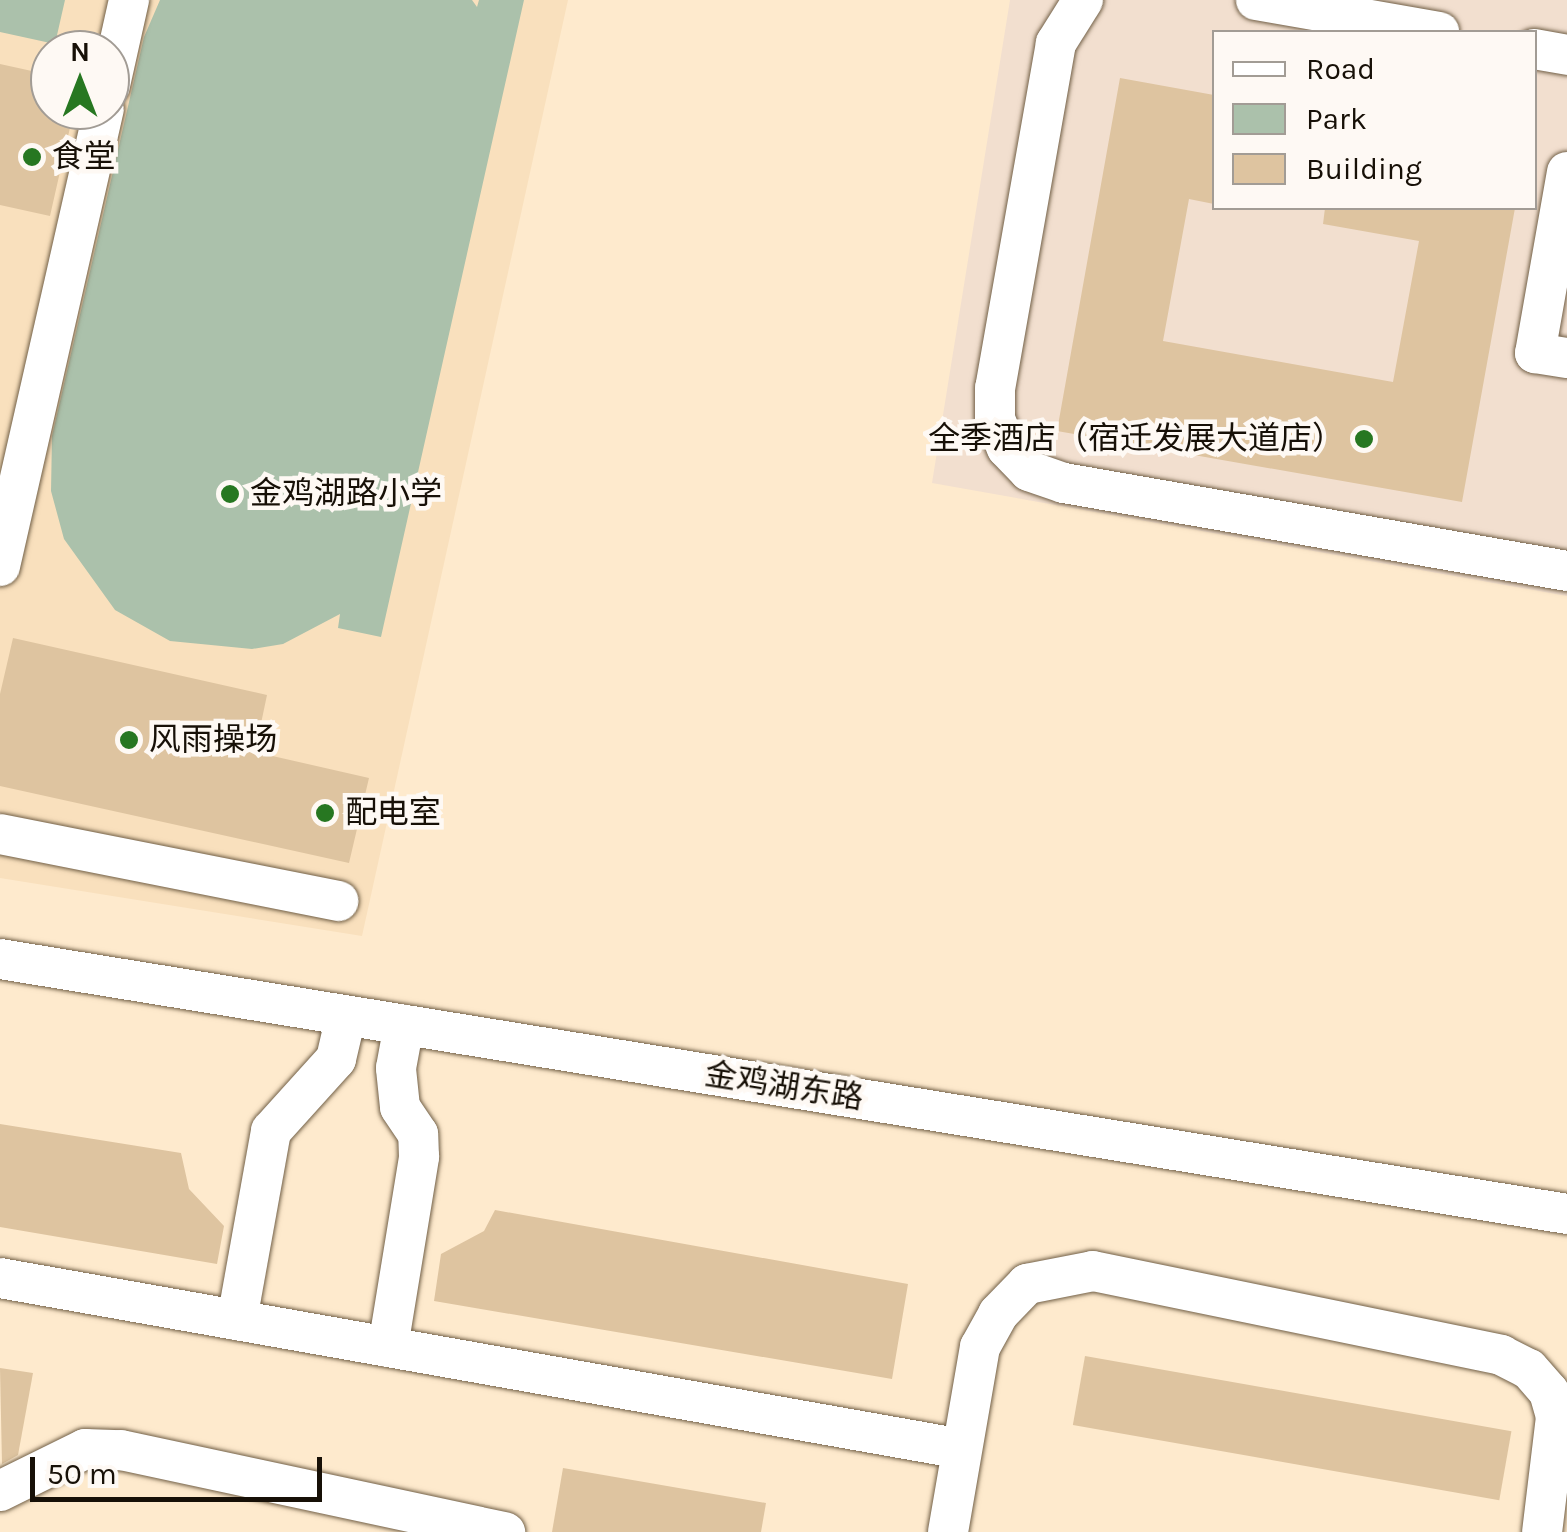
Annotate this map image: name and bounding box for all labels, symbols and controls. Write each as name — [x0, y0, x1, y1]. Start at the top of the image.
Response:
north arrow — [30, 30, 130, 130]
legend — [1212, 30, 1537, 210]
text: N — [70, 35, 90, 68]
text: Road — [1306, 51, 1375, 87]
text: Park — [1306, 101, 1367, 137]
place label: 食堂 — [52, 138, 116, 176]
marker: 食堂 — [21, 146, 43, 168]
text: Building — [1306, 151, 1422, 187]
place label: 全季酒店（宿迁发展大道店） — [928, 420, 1344, 458]
marker: 全季酒店（宿迁发展大道店） — [1353, 428, 1375, 450]
place label: 金鸡湖路小学 — [250, 475, 442, 513]
marker: 金鸡湖路小学 — [219, 483, 241, 505]
place label: 风雨操场 — [149, 721, 277, 759]
marker: 风雨操场 — [118, 729, 140, 751]
place label: 配电室 — [345, 794, 441, 832]
marker: 配电室 — [314, 802, 336, 824]
street label: 金鸡湖东路 — [702, 1056, 866, 1118]
scale bar — [35, 1437, 328, 1499]
text: 50 m — [47, 1456, 117, 1492]

